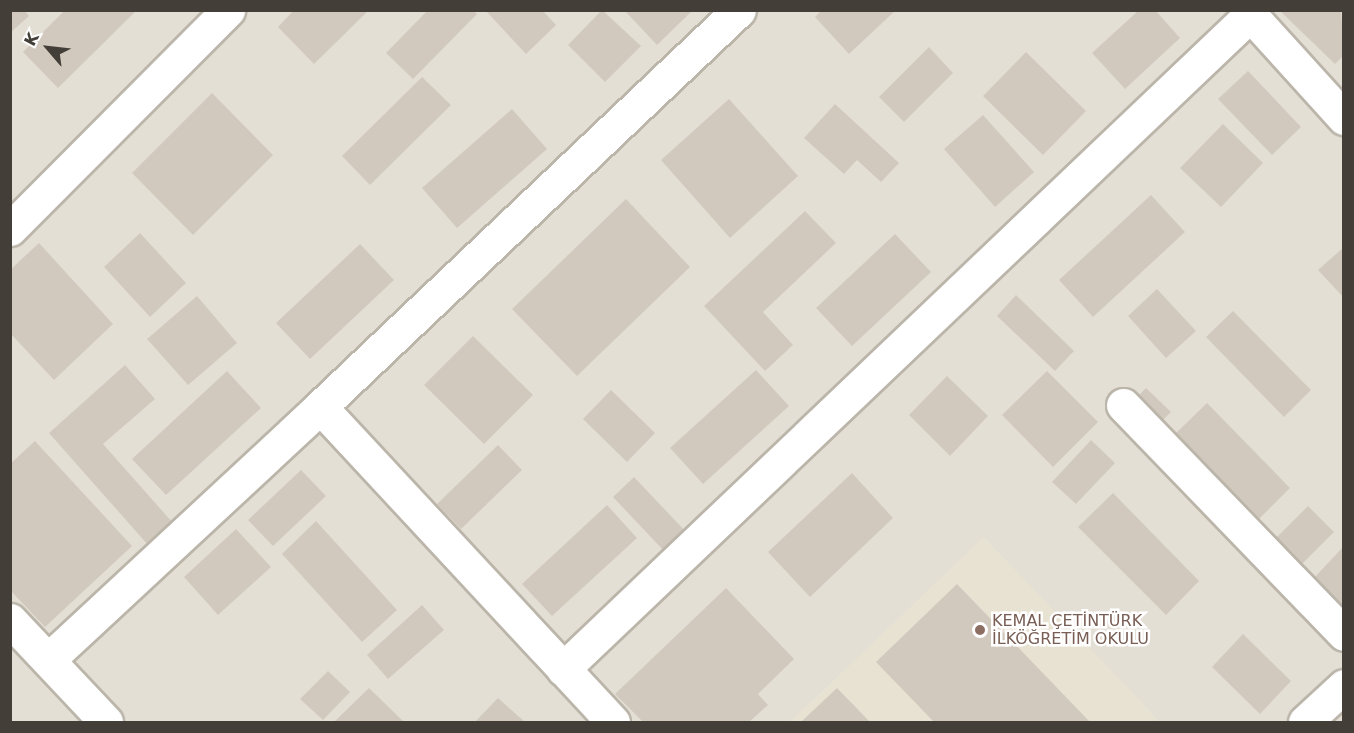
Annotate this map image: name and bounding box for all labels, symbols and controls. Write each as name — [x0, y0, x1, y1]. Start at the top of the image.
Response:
north arrow — [18, 18, 78, 78]
text: K — [20, 29, 43, 49]
place label: KEMAL ÇETİNTÜRK İLKÖĞRETİM OKULU — [992, 611, 1149, 649]
marker: KEMAL ÇETİNTÜRK İLKÖĞRETİM OKULU — [973, 623, 987, 637]

